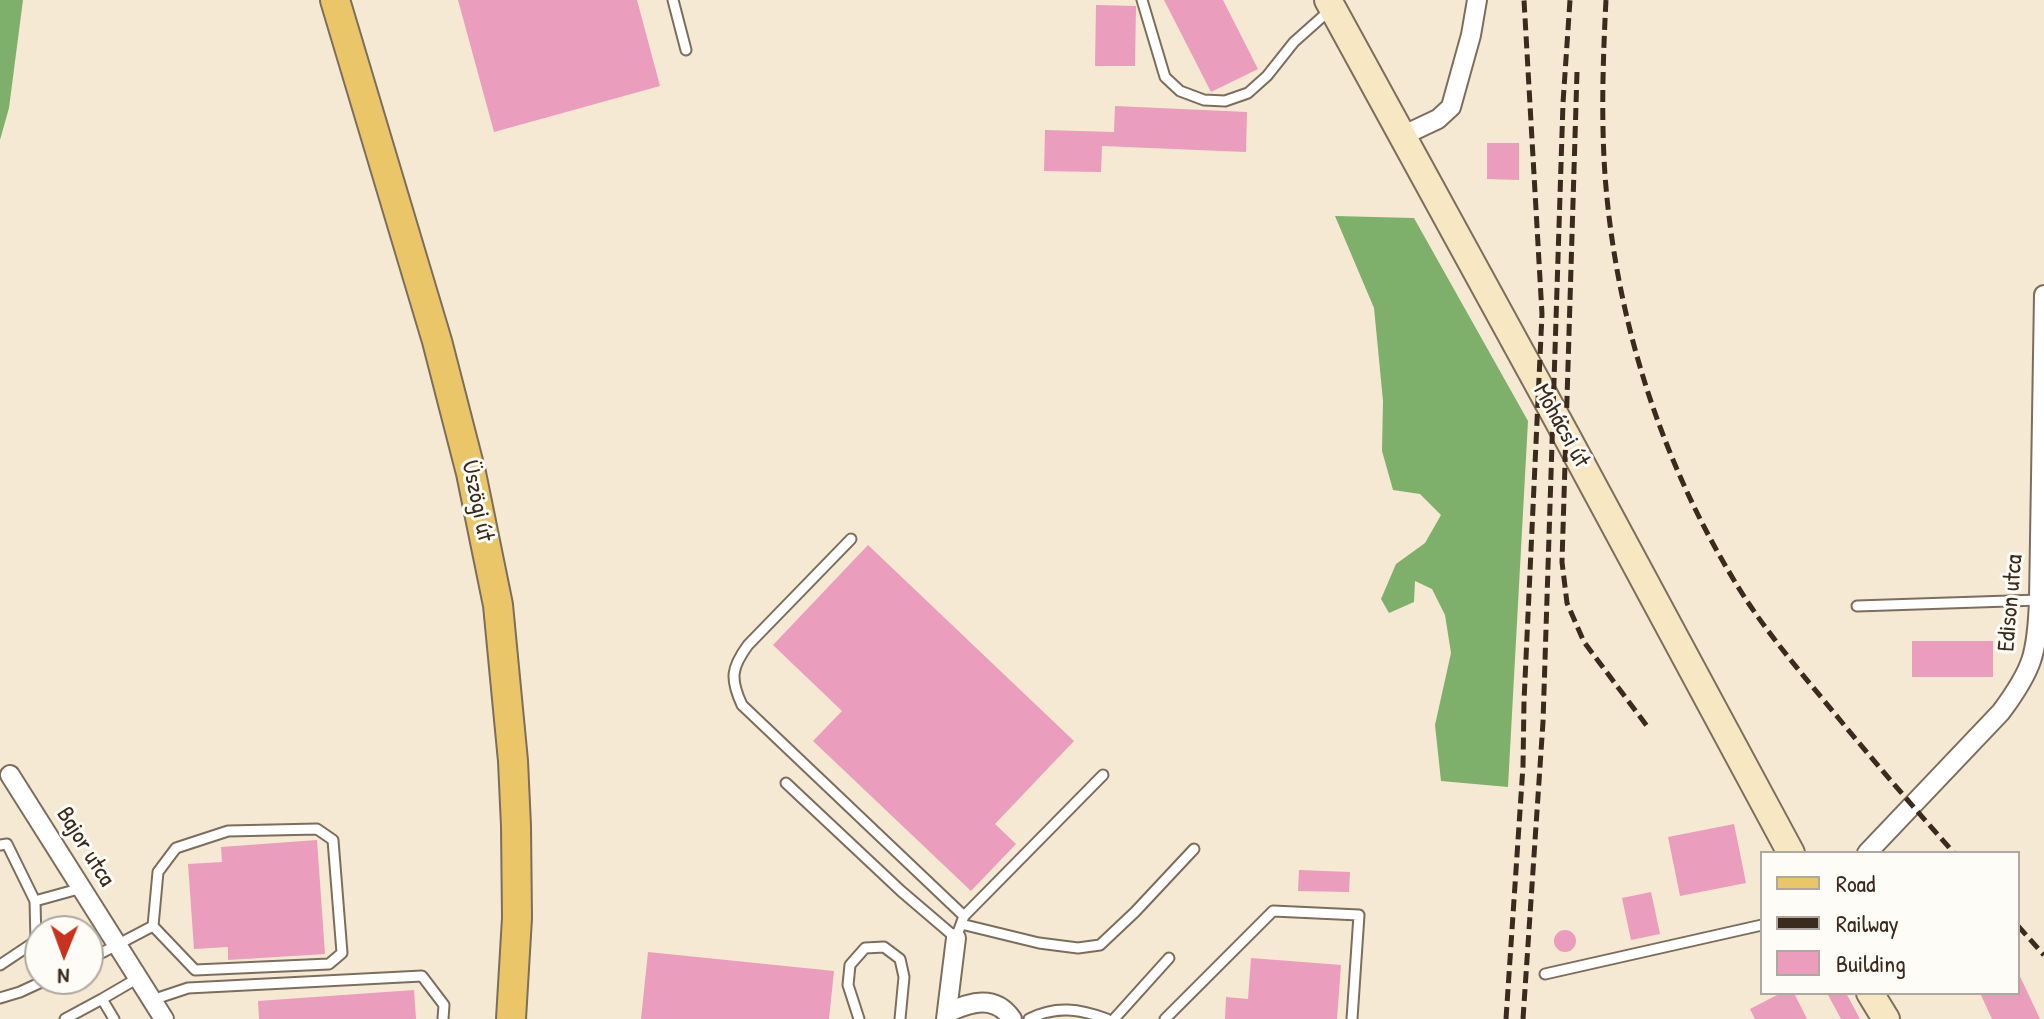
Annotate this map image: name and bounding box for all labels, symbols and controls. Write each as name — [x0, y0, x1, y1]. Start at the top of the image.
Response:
street label: Mohácsi út — [1526, 379, 1596, 473]
street label: Üszögi út — [454, 458, 500, 544]
street label: Edison utca — [1992, 553, 2030, 653]
street label: Bajor utca — [49, 802, 121, 892]
legend — [1760, 851, 2020, 995]
text: Road — [1836, 867, 1875, 899]
text: Railway — [1836, 907, 1899, 939]
north arrow — [24, 915, 104, 995]
text: Building — [1836, 947, 1906, 979]
text: N — [57, 962, 70, 992]

